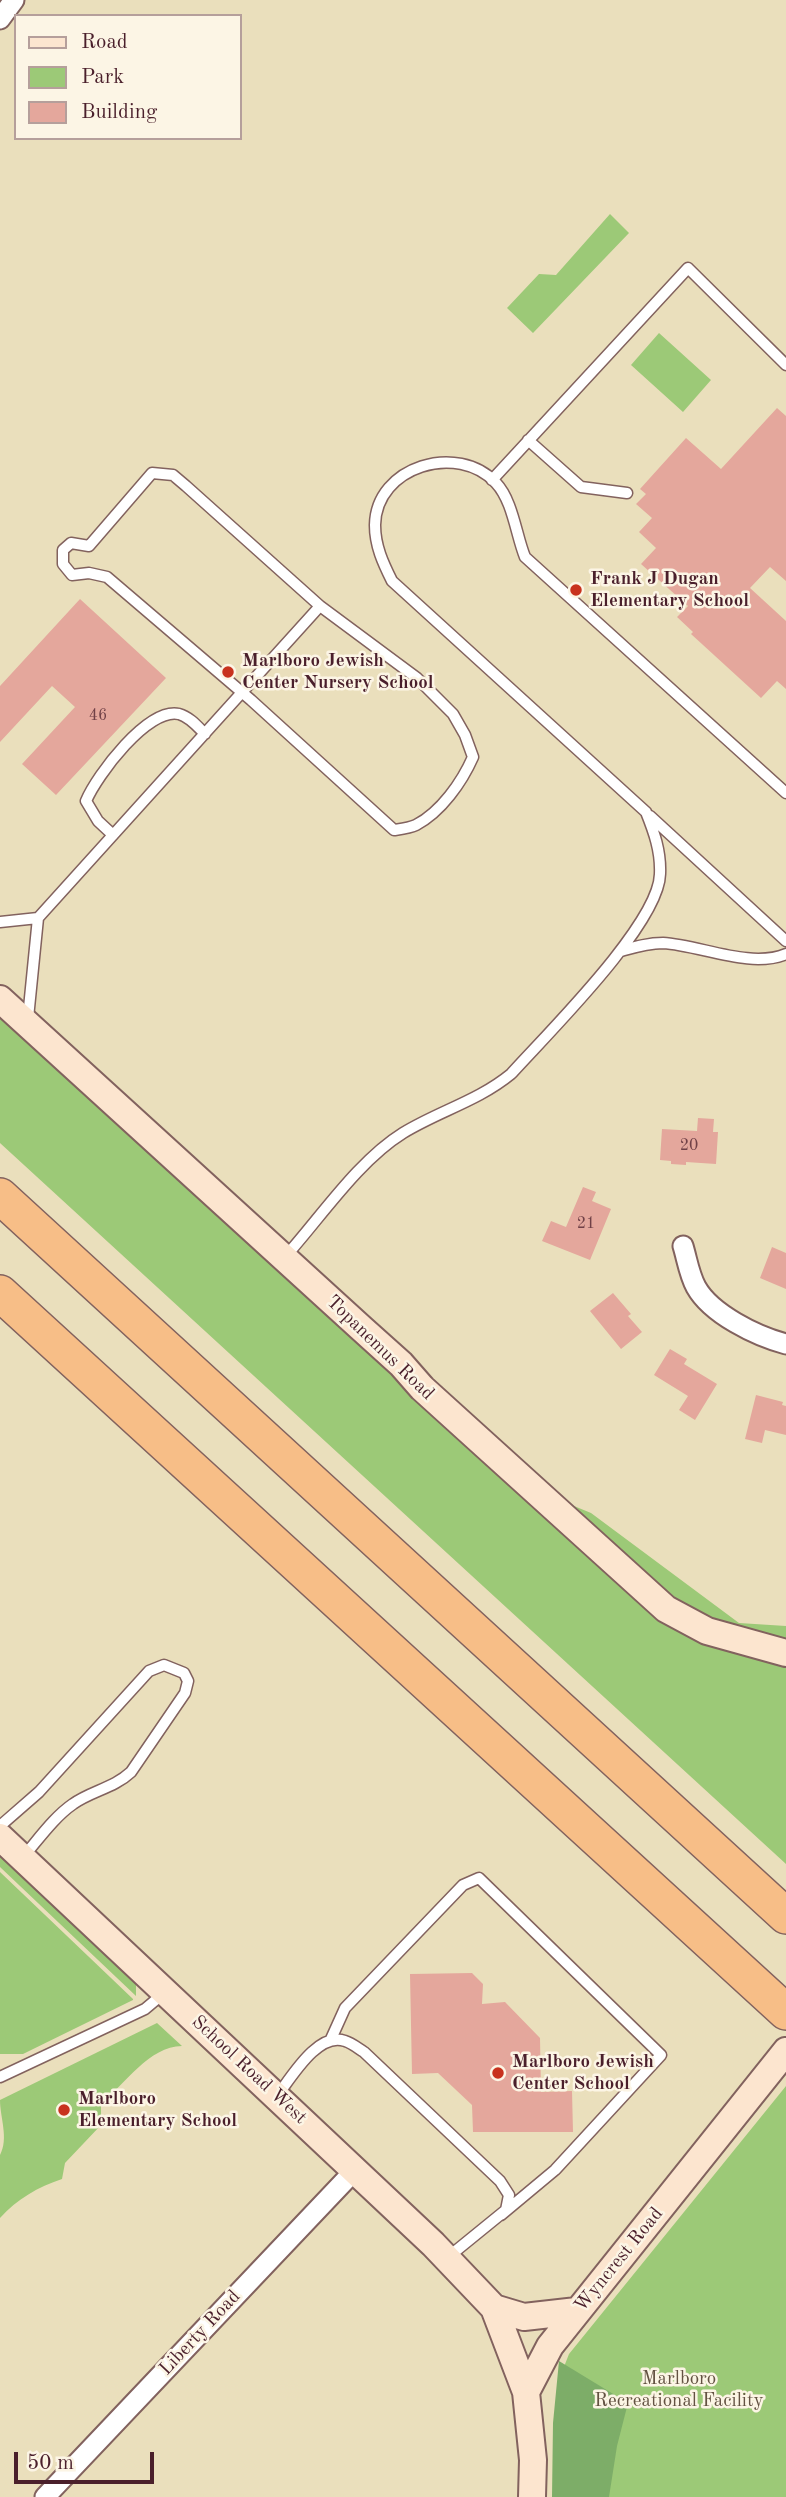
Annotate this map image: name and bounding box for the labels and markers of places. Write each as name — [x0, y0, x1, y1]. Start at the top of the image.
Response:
place label: Frank J Dugan Elementary School — [590, 568, 749, 612]
marker: Frank J Dugan Elementary School — [568, 582, 584, 598]
place label: Marlboro Jewish Center Nursery School — [242, 650, 434, 694]
marker: Marlboro Jewish Center Nursery School — [220, 664, 236, 680]
place label: Marlboro Jewish Center School — [512, 2051, 654, 2095]
marker: Marlboro Jewish Center School — [490, 2065, 506, 2081]
place label: Marlboro Elementary School — [78, 2088, 237, 2132]
marker: Marlboro Elementary School — [56, 2102, 72, 2118]

